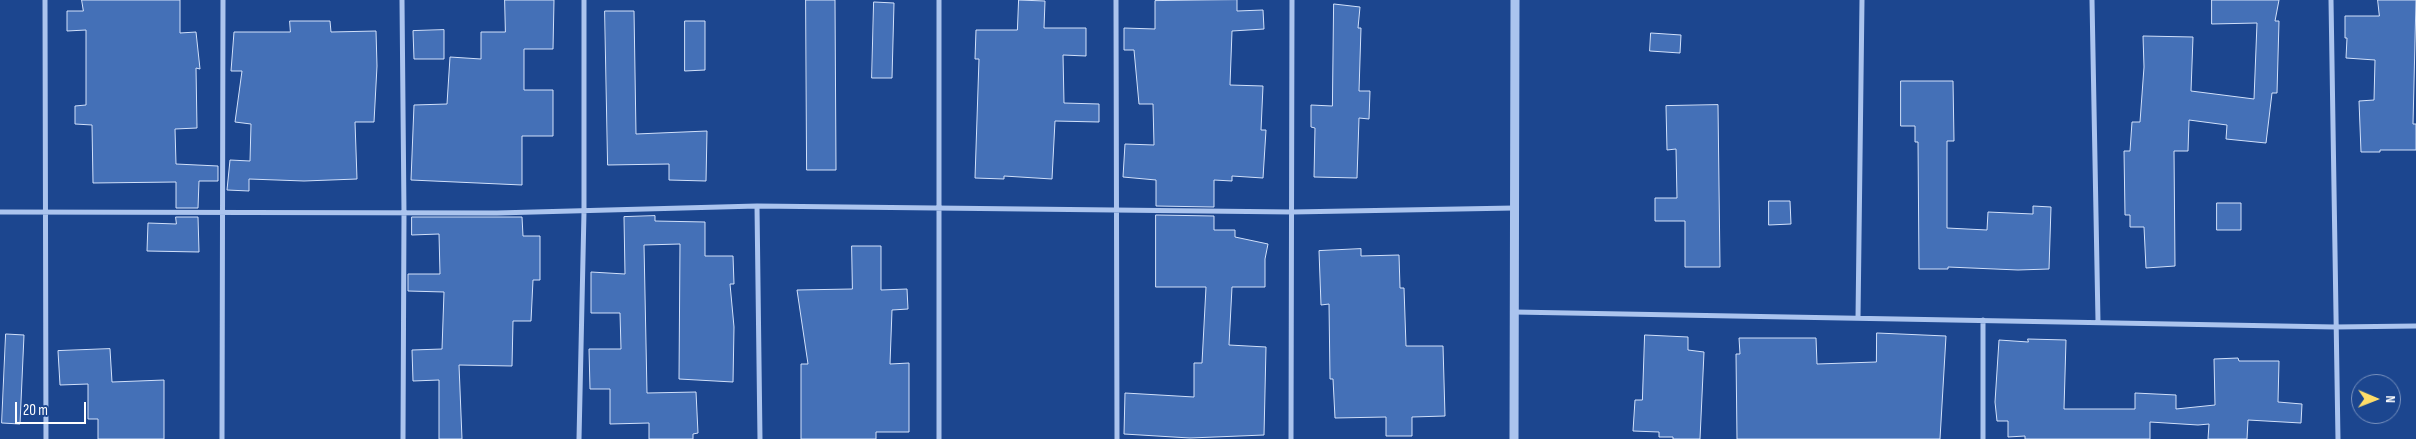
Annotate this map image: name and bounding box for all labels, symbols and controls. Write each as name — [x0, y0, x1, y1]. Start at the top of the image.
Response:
north arrow — [2351, 374, 2401, 424]
scale bar — [18, 392, 89, 424]
text: N — [2382, 395, 2399, 403]
text: 20 m — [23, 401, 48, 420]

